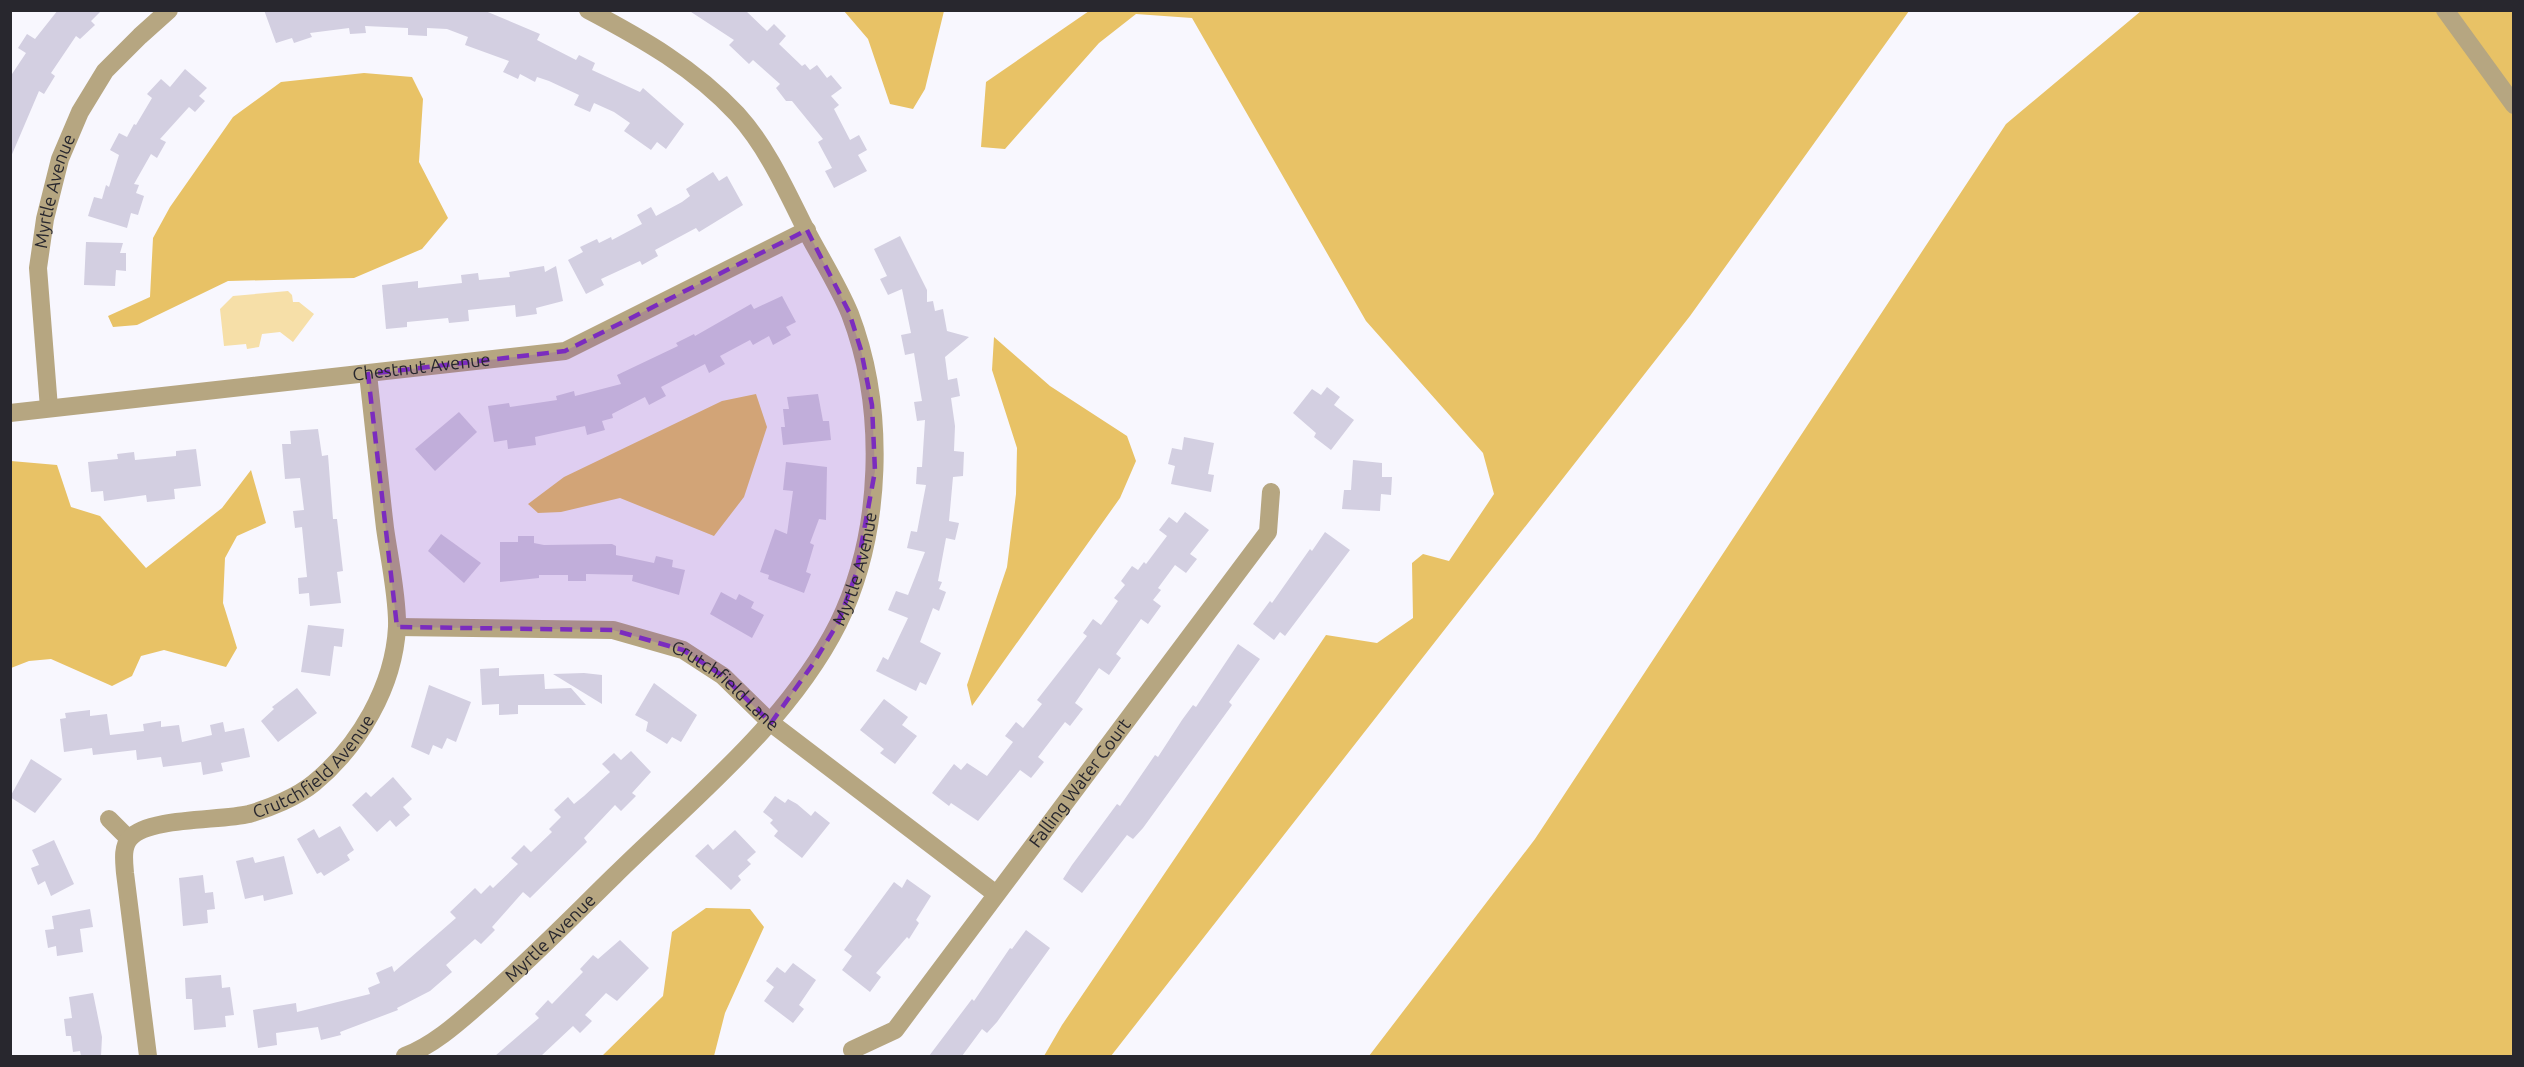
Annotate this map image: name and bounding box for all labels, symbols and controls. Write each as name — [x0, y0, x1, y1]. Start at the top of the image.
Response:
street label: Myrtle Avenue — [30, 131, 78, 250]
street label: Chestnut Avenue — [351, 348, 491, 384]
street label: Myrtle Avenue — [828, 511, 880, 629]
street label: Crutchfield Lane — [670, 636, 783, 734]
street label: Crutchfield Avenue — [250, 711, 377, 821]
street label: Falling Water Court — [1024, 714, 1134, 851]
street label: Myrtle Avenue — [500, 889, 599, 986]

